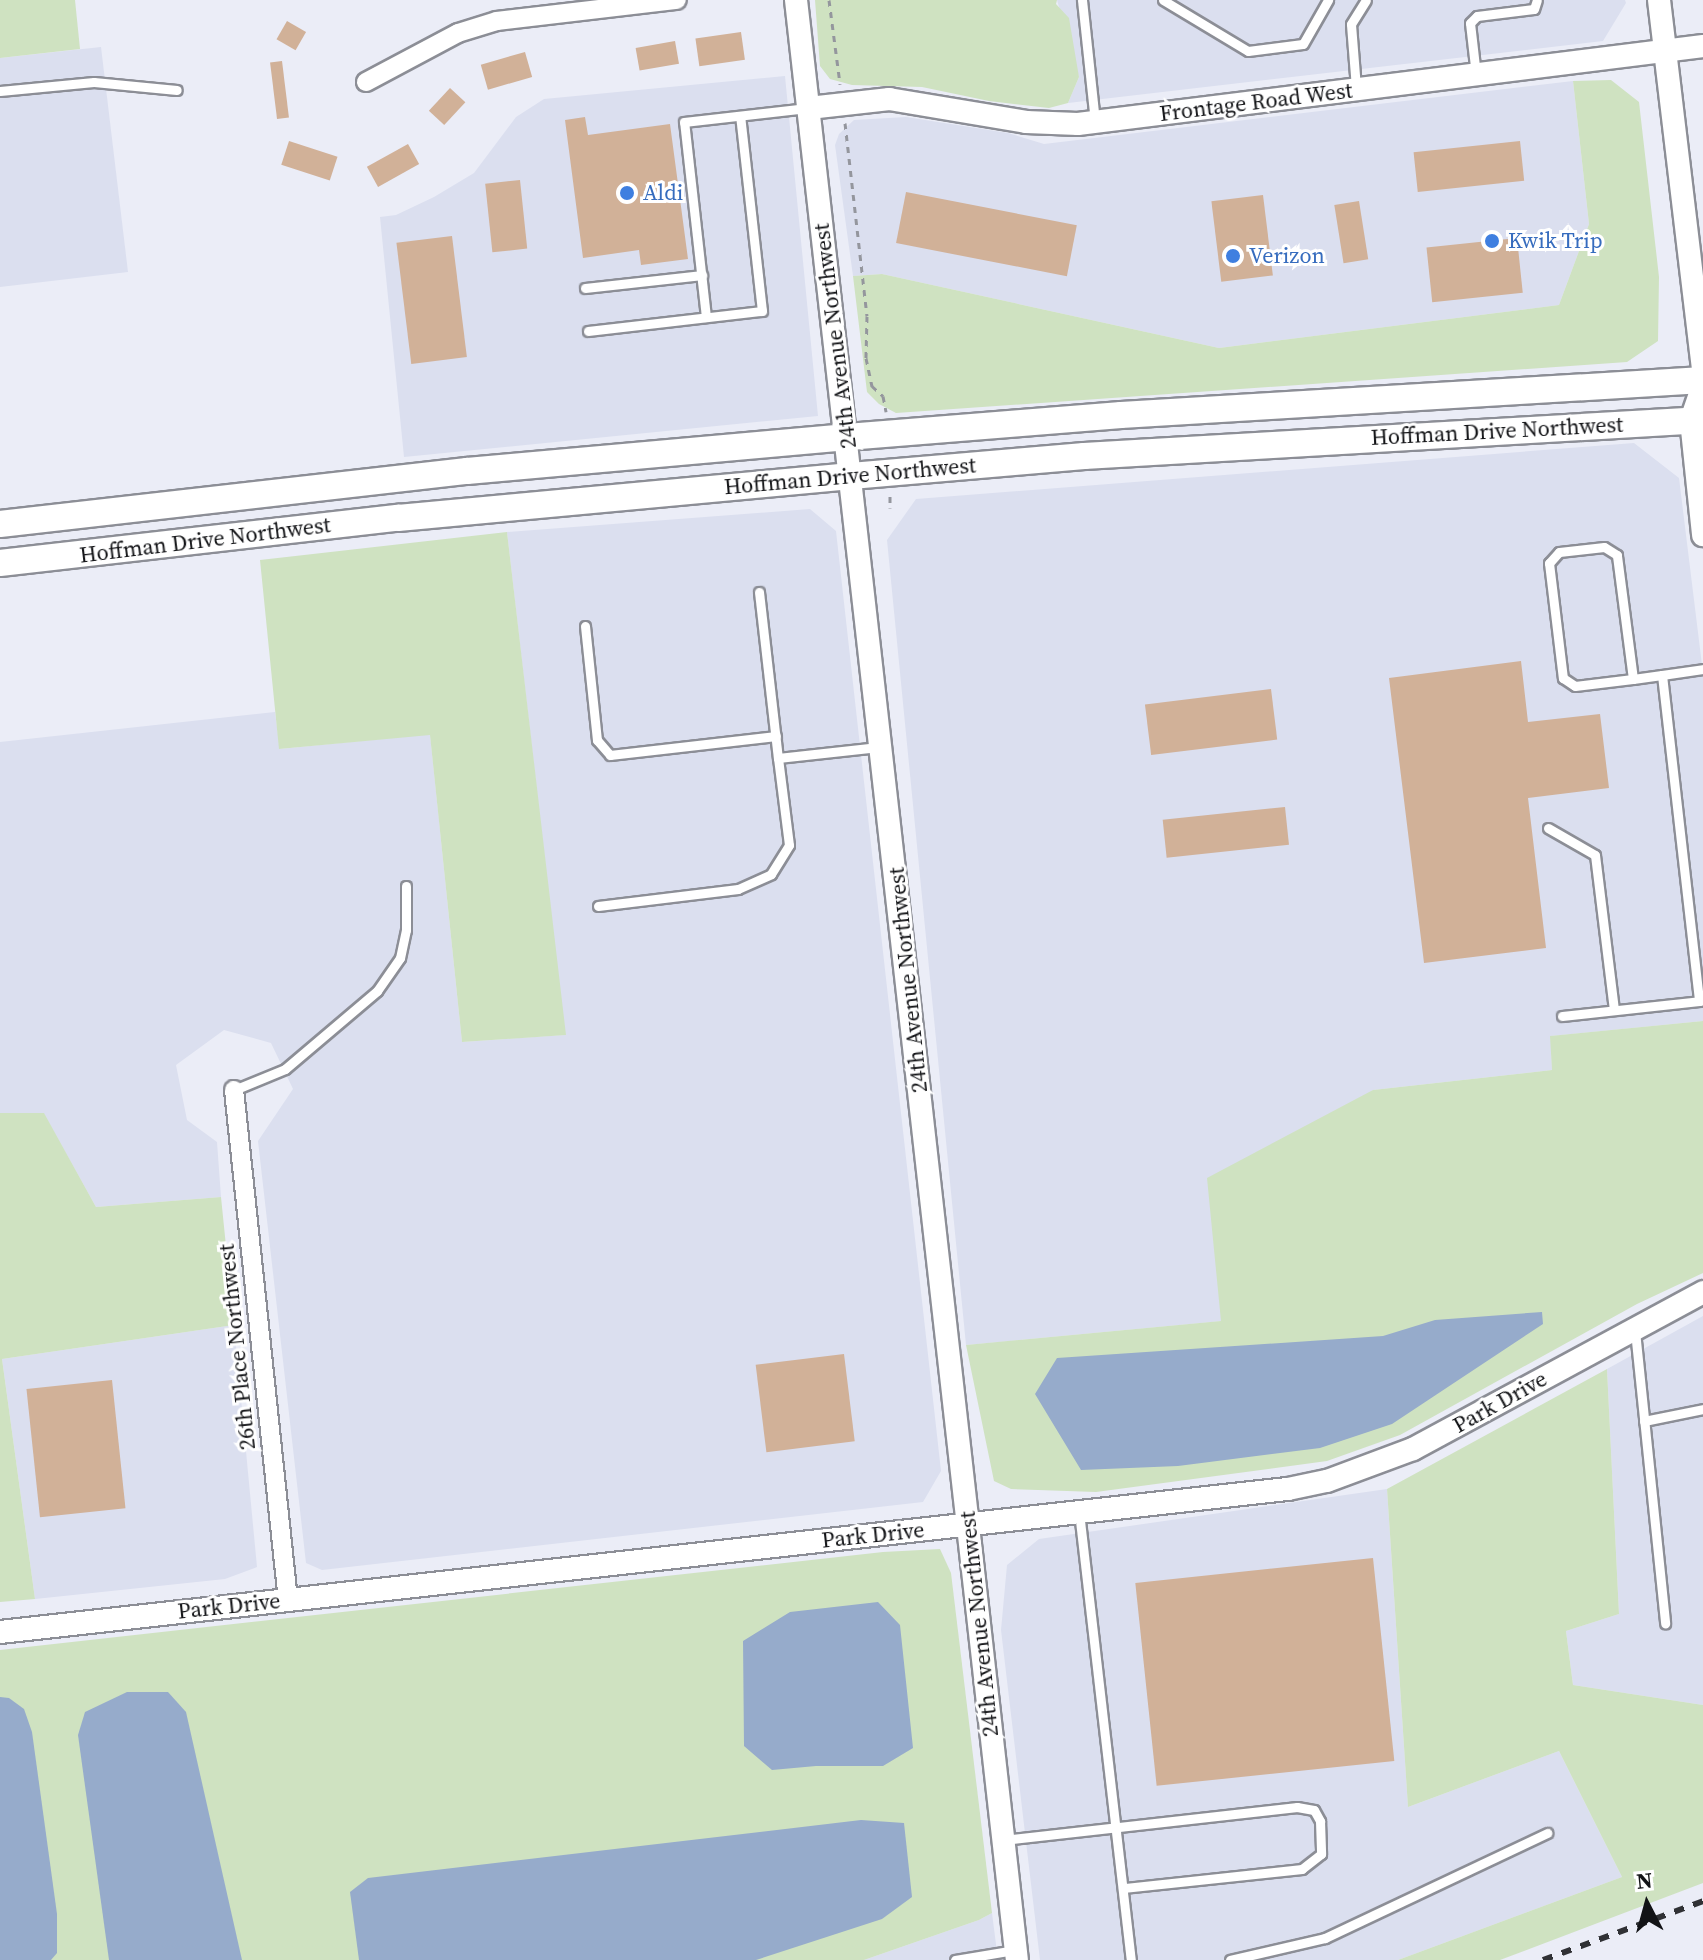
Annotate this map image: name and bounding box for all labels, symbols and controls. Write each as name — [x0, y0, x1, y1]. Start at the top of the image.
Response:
street label: Frontage Road West — [1158, 77, 1354, 127]
place label: Aldi — [643, 180, 683, 206]
marker: Aldi — [618, 184, 636, 202]
street label: 24th Avenue Northwest — [808, 222, 862, 450]
place label: Kwik Trip — [1508, 228, 1603, 254]
marker: Kwik Trip — [1483, 232, 1501, 250]
place label: Verizon — [1249, 243, 1325, 269]
marker: Verizon — [1224, 247, 1242, 265]
street label: Hoffman Drive Northwest — [1370, 411, 1624, 451]
street label: Hoffman Drive Northwest — [723, 452, 977, 500]
street label: Hoffman Drive Northwest — [78, 512, 332, 568]
street label: 24th Avenue Northwest — [883, 866, 933, 1094]
street label: 26th Place Northwest — [213, 1243, 261, 1451]
street label: Park Drive — [1448, 1365, 1552, 1439]
street label: 24th Avenue Northwest — [954, 1510, 1004, 1738]
street label: Park Drive — [820, 1516, 926, 1554]
street label: Park Drive — [176, 1587, 282, 1625]
north arrow — [1607, 1864, 1687, 1944]
text: N — [1635, 1864, 1654, 1896]

